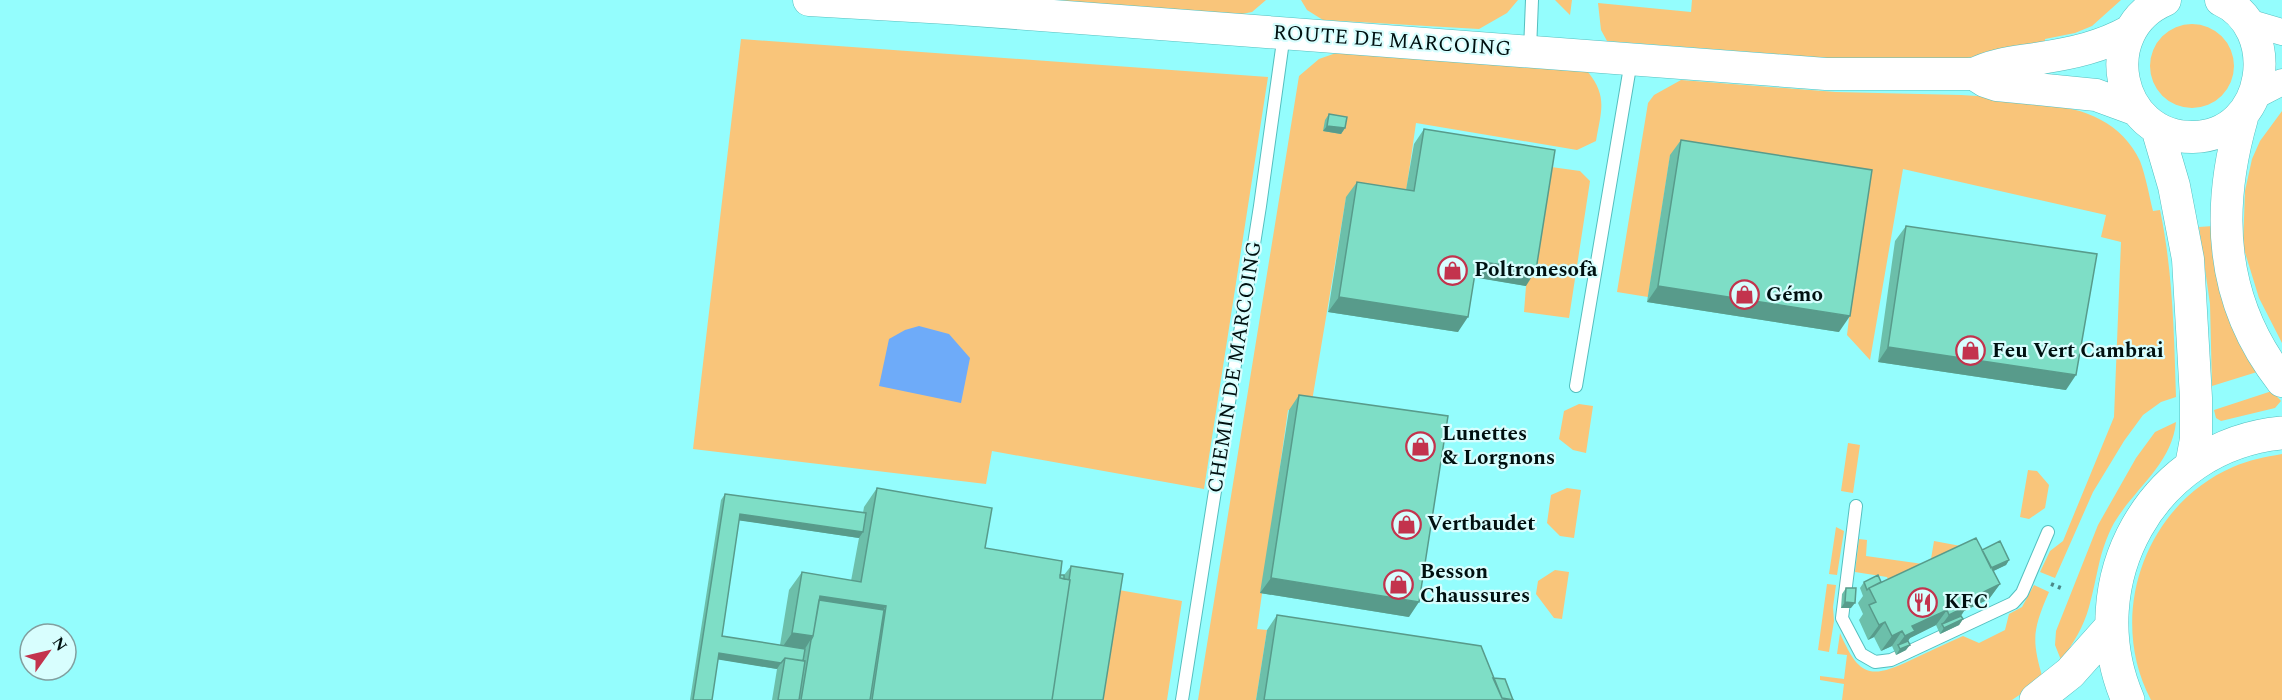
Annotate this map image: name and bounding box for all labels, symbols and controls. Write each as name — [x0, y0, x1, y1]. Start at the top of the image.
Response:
street label: ROUTE DE MARCOING — [1272, 17, 1512, 65]
street label: CHEMIN DE MARCOING — [1199, 239, 1271, 495]
shop icon: Poltronesofà — [1437, 254, 1469, 286]
place label: Poltronesofà — [1474, 254, 1598, 286]
shop icon: Gémo — [1729, 279, 1761, 311]
place label: Gémo — [1766, 279, 1823, 311]
shop icon: Feu Vert Cambrai — [1955, 335, 1987, 367]
place label: Feu Vert Cambrai — [1992, 335, 2164, 367]
place label: Lunettes & Lorgnons — [1442, 418, 1555, 474]
shop icon: Lunettes & Lorgnons — [1405, 430, 1437, 462]
shop icon: Vertbaudet — [1390, 508, 1422, 540]
place label: Vertbaudet — [1427, 508, 1535, 540]
place label: Besson Chaussures — [1420, 556, 1530, 612]
shop icon: Besson Chaussures — [1383, 568, 1415, 600]
restaurant icon: KFC — [1907, 586, 1939, 618]
place label: KFC — [1944, 586, 1988, 618]
north arrow — [18, 622, 78, 682]
text: N — [46, 632, 73, 656]

